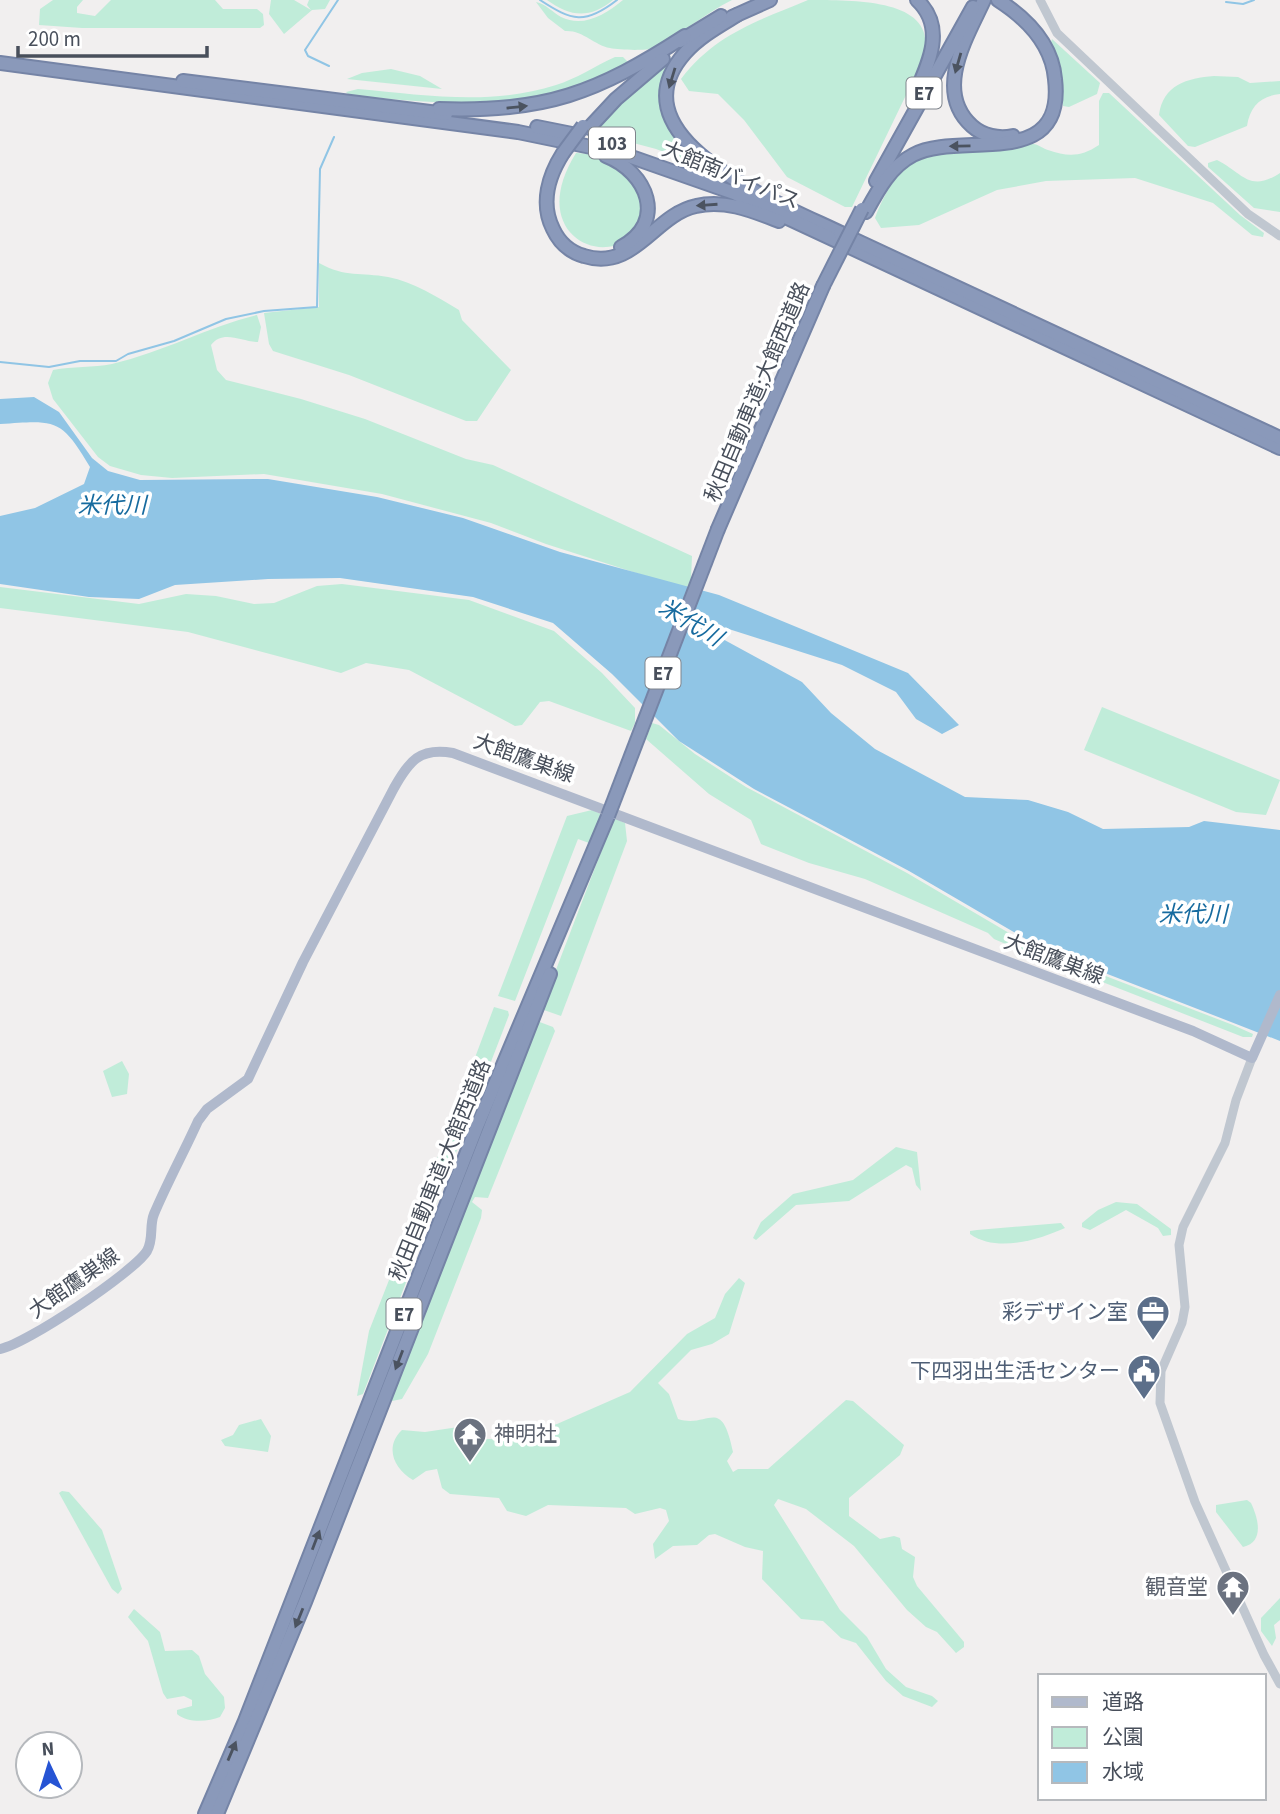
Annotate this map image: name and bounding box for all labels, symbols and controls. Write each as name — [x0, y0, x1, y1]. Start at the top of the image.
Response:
scale bar — [18, 14, 206, 58]
text: 200 m — [28, 24, 81, 54]
one-way arrow — [952, 52, 962, 73]
one-way arrow — [667, 67, 677, 88]
road number: E7 — [906, 78, 942, 108]
one-way arrow — [506, 102, 528, 113]
road number: 103 — [589, 127, 635, 158]
street label: 大館南バイパス — [657, 134, 805, 216]
one-way arrow — [949, 140, 971, 152]
one-way arrow — [696, 200, 718, 211]
street label: 秋田自動車道;大館西道路 — [697, 277, 817, 507]
water label: 米代川 — [78, 489, 150, 522]
water label: 米代川 — [653, 591, 731, 656]
road number: E7 — [646, 658, 680, 688]
street label: 大館鷹巣線 — [470, 726, 578, 790]
water label: 米代川 — [1159, 898, 1231, 931]
street label: 大館鷹巣線 — [1000, 926, 1108, 992]
street label: 秋田自動車道;大館西道路 — [382, 1055, 498, 1285]
street label: 大館鷹巣線 — [22, 1241, 126, 1325]
office icon: 彩デザイン室 — [1134, 1293, 1172, 1342]
place label: 彩デザイン室 — [1002, 1297, 1128, 1327]
road number: E7 — [386, 1298, 422, 1330]
one-way arrow — [393, 1350, 404, 1371]
public building icon: 下四羽出生活センター — [1125, 1352, 1163, 1401]
place label: 下四羽出生活センター — [910, 1356, 1120, 1386]
temple icon: 神明社 — [451, 1415, 489, 1464]
place label: 神明社 — [494, 1419, 557, 1449]
one-way arrow — [310, 1529, 321, 1550]
temple icon: 観音堂 — [1214, 1568, 1252, 1617]
place label: 観音堂 — [1145, 1572, 1208, 1602]
one-way arrow — [293, 1608, 305, 1628]
legend — [1038, 1674, 1266, 1800]
text: 道路 — [1102, 1687, 1144, 1717]
text: 公園 — [1102, 1722, 1144, 1752]
north arrow — [14, 1730, 84, 1800]
text: N — [41, 1736, 55, 1763]
one-way arrow — [226, 1741, 237, 1762]
text: 水域 — [1102, 1757, 1144, 1787]

